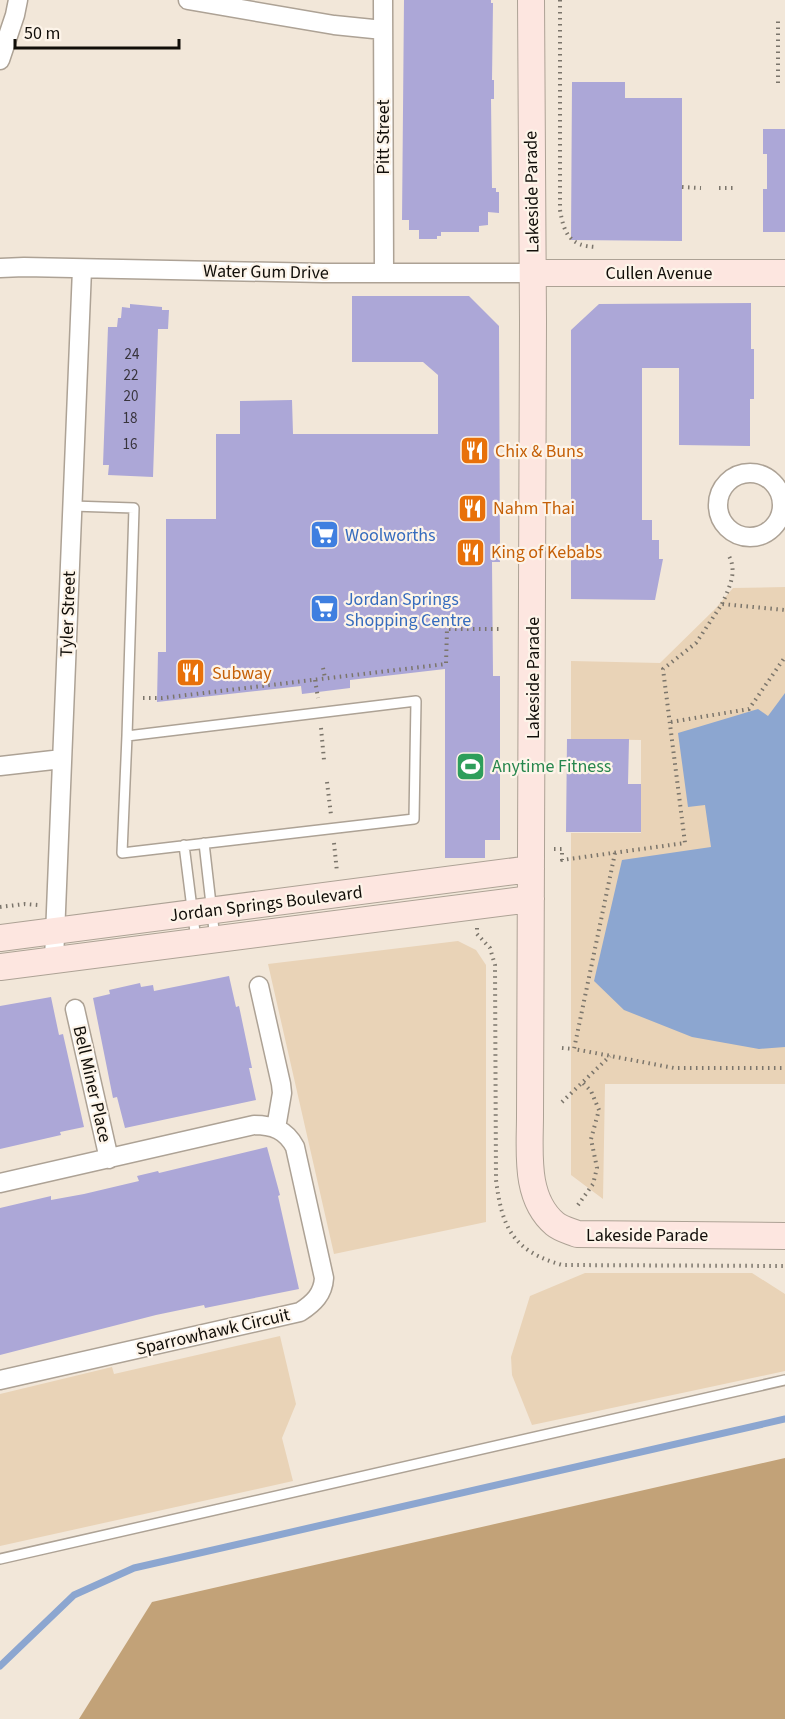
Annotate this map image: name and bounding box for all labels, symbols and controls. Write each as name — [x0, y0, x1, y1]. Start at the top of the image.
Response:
scale bar — [15, 12, 178, 50]
text: 50 m — [24, 21, 60, 46]
street label: Pitt Street — [371, 99, 396, 175]
street label: Lakeside Parade — [518, 131, 546, 253]
street label: Water Gum Drive — [203, 258, 329, 286]
street label: Cullen Avenue — [606, 261, 713, 286]
house number: 24 — [125, 344, 140, 365]
house number: 22 — [124, 365, 138, 386]
house number: 20 — [124, 386, 138, 407]
house number: 18 — [123, 408, 137, 429]
house number: 16 — [123, 434, 137, 455]
restaurant icon: Chix & Buns — [458, 435, 490, 467]
place label: Chix & Buns — [495, 439, 583, 464]
restaurant icon: Nahm Thai — [456, 492, 488, 524]
place label: Nahm Thai — [493, 496, 575, 521]
supermarket icon: Woolworths — [308, 519, 340, 551]
place label: Woolworths — [345, 523, 436, 548]
restaurant icon: King of Kebabs — [454, 536, 486, 568]
place label: King of Kebabs — [491, 540, 602, 565]
street label: Tyler Street — [54, 571, 82, 657]
place label: Jordan Springs Shopping Centre — [345, 587, 471, 633]
supermarket icon: Jordan Springs Shopping Centre — [308, 593, 340, 625]
street label: Lakeside Parade — [521, 617, 546, 739]
restaurant icon: Subway — [175, 657, 207, 689]
place label: Subway — [212, 661, 272, 686]
sports icon: Anytime Fitness — [455, 750, 487, 782]
place label: Anytime Fitness — [492, 754, 611, 779]
street label: Jordan Springs Boulevard — [168, 880, 364, 928]
street label: Bell Miner Place — [66, 1023, 118, 1145]
street label: Lakeside Parade — [586, 1223, 708, 1248]
street label: Sparrowhawk Circuit — [134, 1302, 292, 1362]

